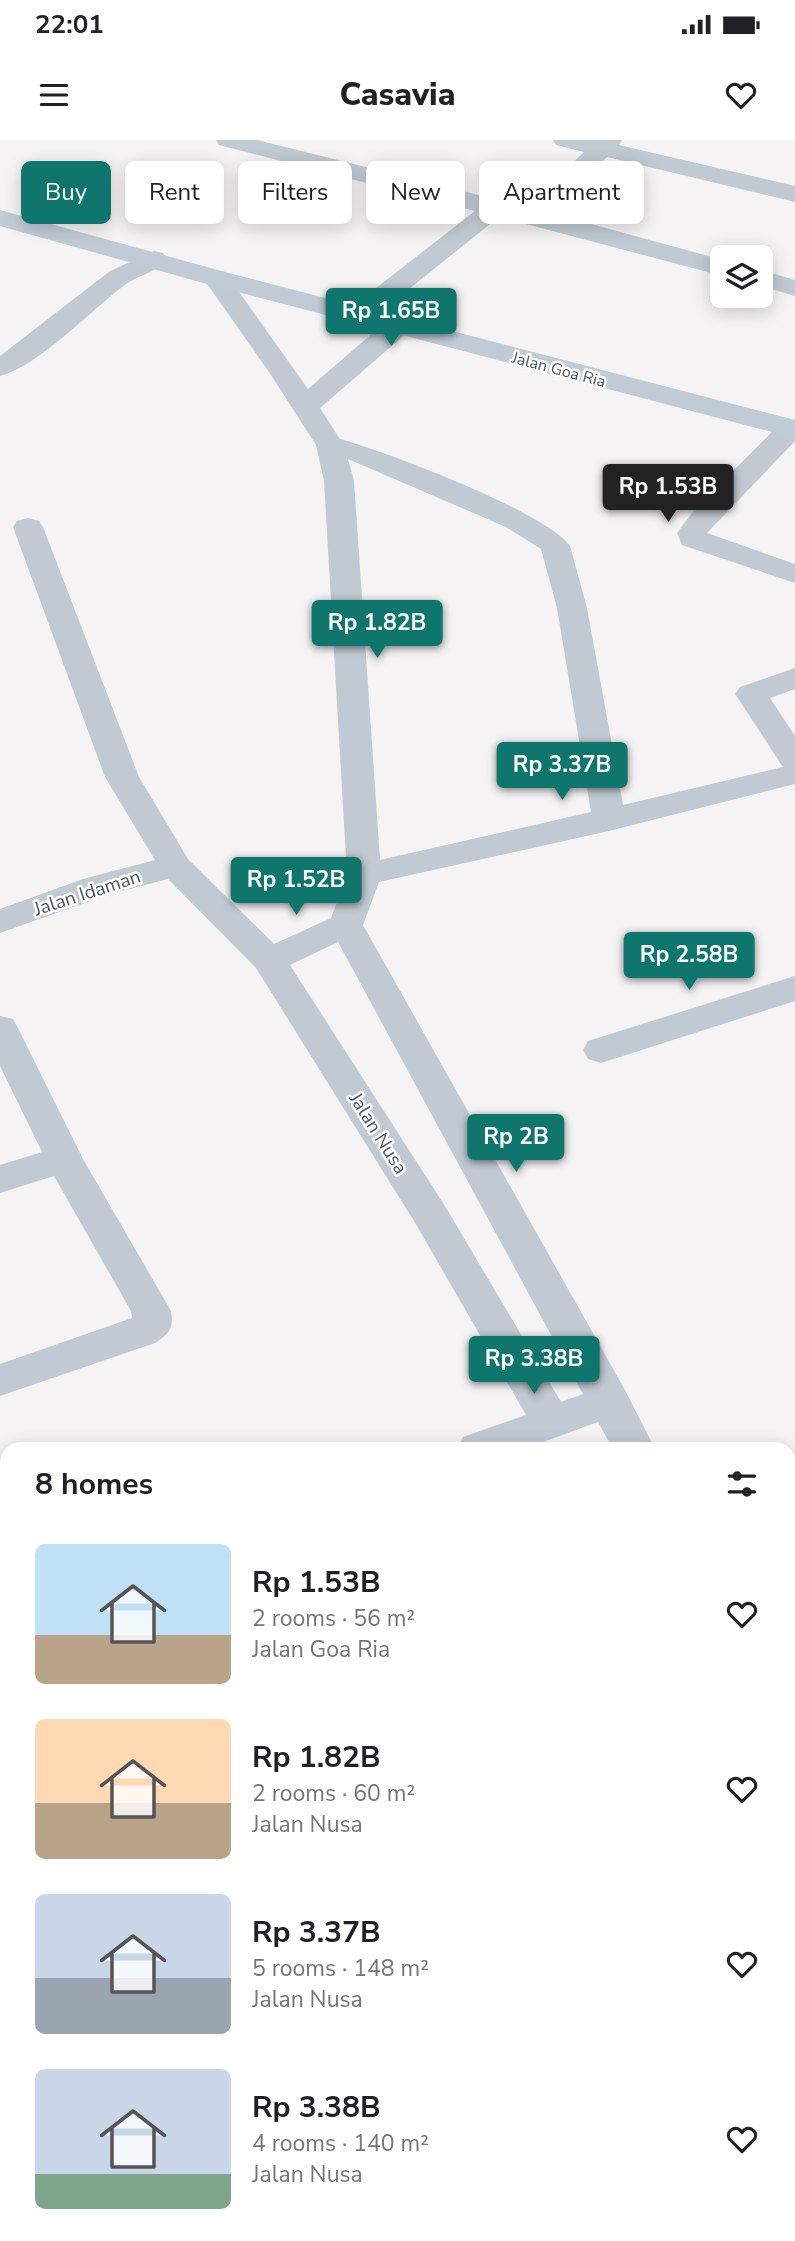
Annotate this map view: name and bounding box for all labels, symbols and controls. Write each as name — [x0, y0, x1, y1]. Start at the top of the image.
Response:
text: 22:01 — [35, 7, 104, 42]
text: Casavia — [340, 73, 455, 116]
icon: menu — [35, 76, 73, 114]
icon: heart — [722, 76, 760, 114]
chip: Buy — [21, 161, 111, 224]
chip: Rent — [125, 161, 224, 224]
chip: Filters — [238, 161, 352, 224]
chip: New — [366, 161, 465, 224]
chip: Apartment — [479, 161, 644, 224]
map controls — [710, 245, 773, 308]
button: layers — [710, 245, 773, 308]
pin: Rp 1.65B — [319, 288, 463, 348]
text: Rp 1.65B — [342, 295, 440, 326]
street label: Jalan Goa Ria — [509, 347, 608, 393]
pin: Rp 1.53B — [596, 464, 740, 524]
text: Rp 1.53B — [619, 471, 717, 502]
pin: Rp 1.82B — [305, 601, 449, 660]
text: Rp 1.82B — [328, 607, 426, 638]
pin: Rp 3.37B — [490, 742, 634, 802]
text: Rp 3.37B — [513, 749, 611, 780]
pin: Rp 1.52B — [224, 858, 368, 917]
street label: Jalan Idaman — [30, 863, 144, 923]
text: Rp 1.52B — [247, 864, 345, 895]
pin: Rp 2.58B — [617, 932, 761, 992]
text: Rp 2.58B — [640, 939, 738, 970]
street label: Jalan Nusa — [342, 1087, 413, 1179]
pin: Rp 2B — [467, 1114, 565, 1174]
text: Rp 2B — [483, 1121, 549, 1152]
pin: Rp 3.38B — [462, 1336, 606, 1396]
text: Rp 3.38B — [485, 1343, 583, 1374]
text: 8 homes — [35, 1464, 153, 1505]
icon: filters — [723, 1465, 761, 1503]
text: Rp 1.53B — [252, 1562, 381, 1603]
icon: home — [91, 1572, 175, 1656]
icon: heart — [723, 1595, 761, 1633]
text: 2 rooms · 56 m² — [252, 1603, 415, 1634]
text: Jalan Goa Ria — [252, 1634, 390, 1665]
text: Rp 1.82B — [252, 1737, 381, 1778]
icon: home — [91, 1747, 175, 1831]
icon: heart — [723, 1770, 761, 1808]
text: 2 rooms · 60 m² — [252, 1778, 415, 1809]
text: Jalan Nusa — [252, 1809, 363, 1840]
text: Rp 3.37B — [252, 1912, 381, 1953]
icon: home — [91, 1922, 175, 2006]
icon: heart — [723, 1945, 761, 1983]
text: 5 rooms · 148 m² — [252, 1953, 429, 1984]
text: Jalan Nusa — [252, 1984, 363, 2015]
text: Rp 3.38B — [252, 2087, 381, 2128]
icon: home — [91, 2097, 175, 2181]
icon: heart — [723, 2120, 761, 2158]
text: 4 rooms · 140 m² — [252, 2128, 429, 2159]
text: Jalan Nusa — [252, 2159, 363, 2190]

